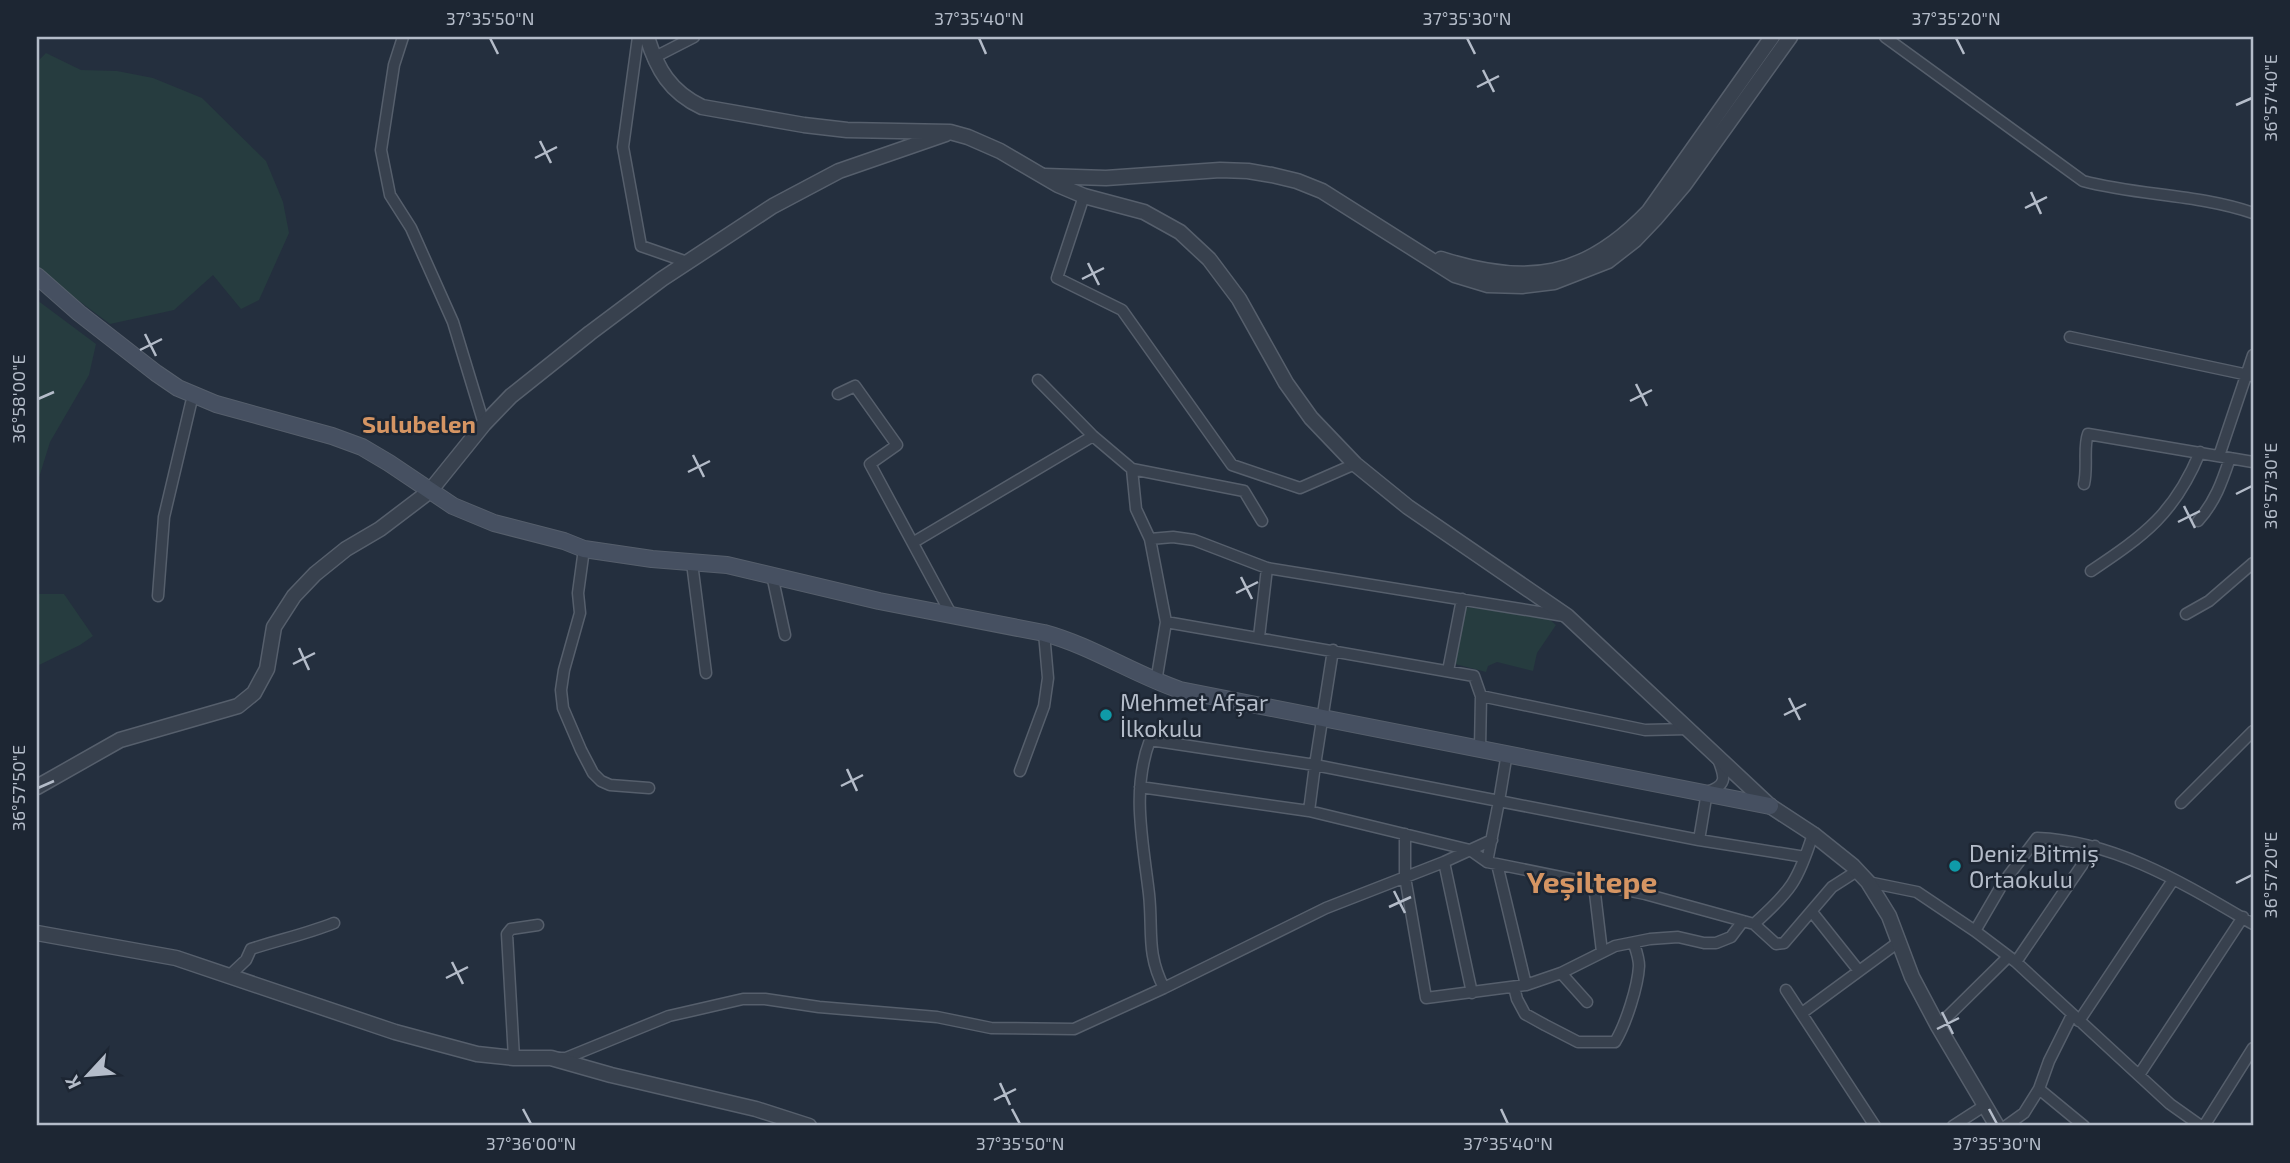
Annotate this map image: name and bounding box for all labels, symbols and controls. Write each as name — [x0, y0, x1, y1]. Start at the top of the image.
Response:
text: 37°35'50"N — [446, 7, 534, 29]
text: 37°35'40"N — [934, 7, 1024, 29]
text: 37°35'30"N — [1422, 7, 1512, 29]
text: 37°35'20"N — [1911, 7, 2001, 29]
text: 36°57'40"E — [2259, 54, 2281, 142]
text: 36°58'00"E — [7, 354, 29, 444]
district label: Sulubelen — [362, 409, 476, 438]
text: 36°57'30"E — [2259, 443, 2281, 529]
place label: Mehmet Afşar İlkokulu — [1120, 688, 1268, 742]
marker: Mehmet Afşar İlkokulu — [1098, 707, 1114, 723]
text: 36°57'50"E — [7, 745, 29, 831]
text: 36°57'20"E — [2259, 832, 2281, 918]
place label: Deniz Bitmiş Ortaokulu — [1969, 839, 2099, 893]
marker: Deniz Bitmiş Ortaokulu — [1947, 858, 1963, 874]
district label: Yeşiltepe — [1527, 863, 1657, 901]
north arrow — [52, 1040, 122, 1110]
text: K — [59, 1072, 85, 1093]
text: 37°36'00"N — [486, 1132, 576, 1154]
text: 37°35'50"N — [976, 1132, 1064, 1154]
text: 37°35'40"N — [1463, 1132, 1553, 1154]
text: 37°35'30"N — [1952, 1132, 2042, 1154]

